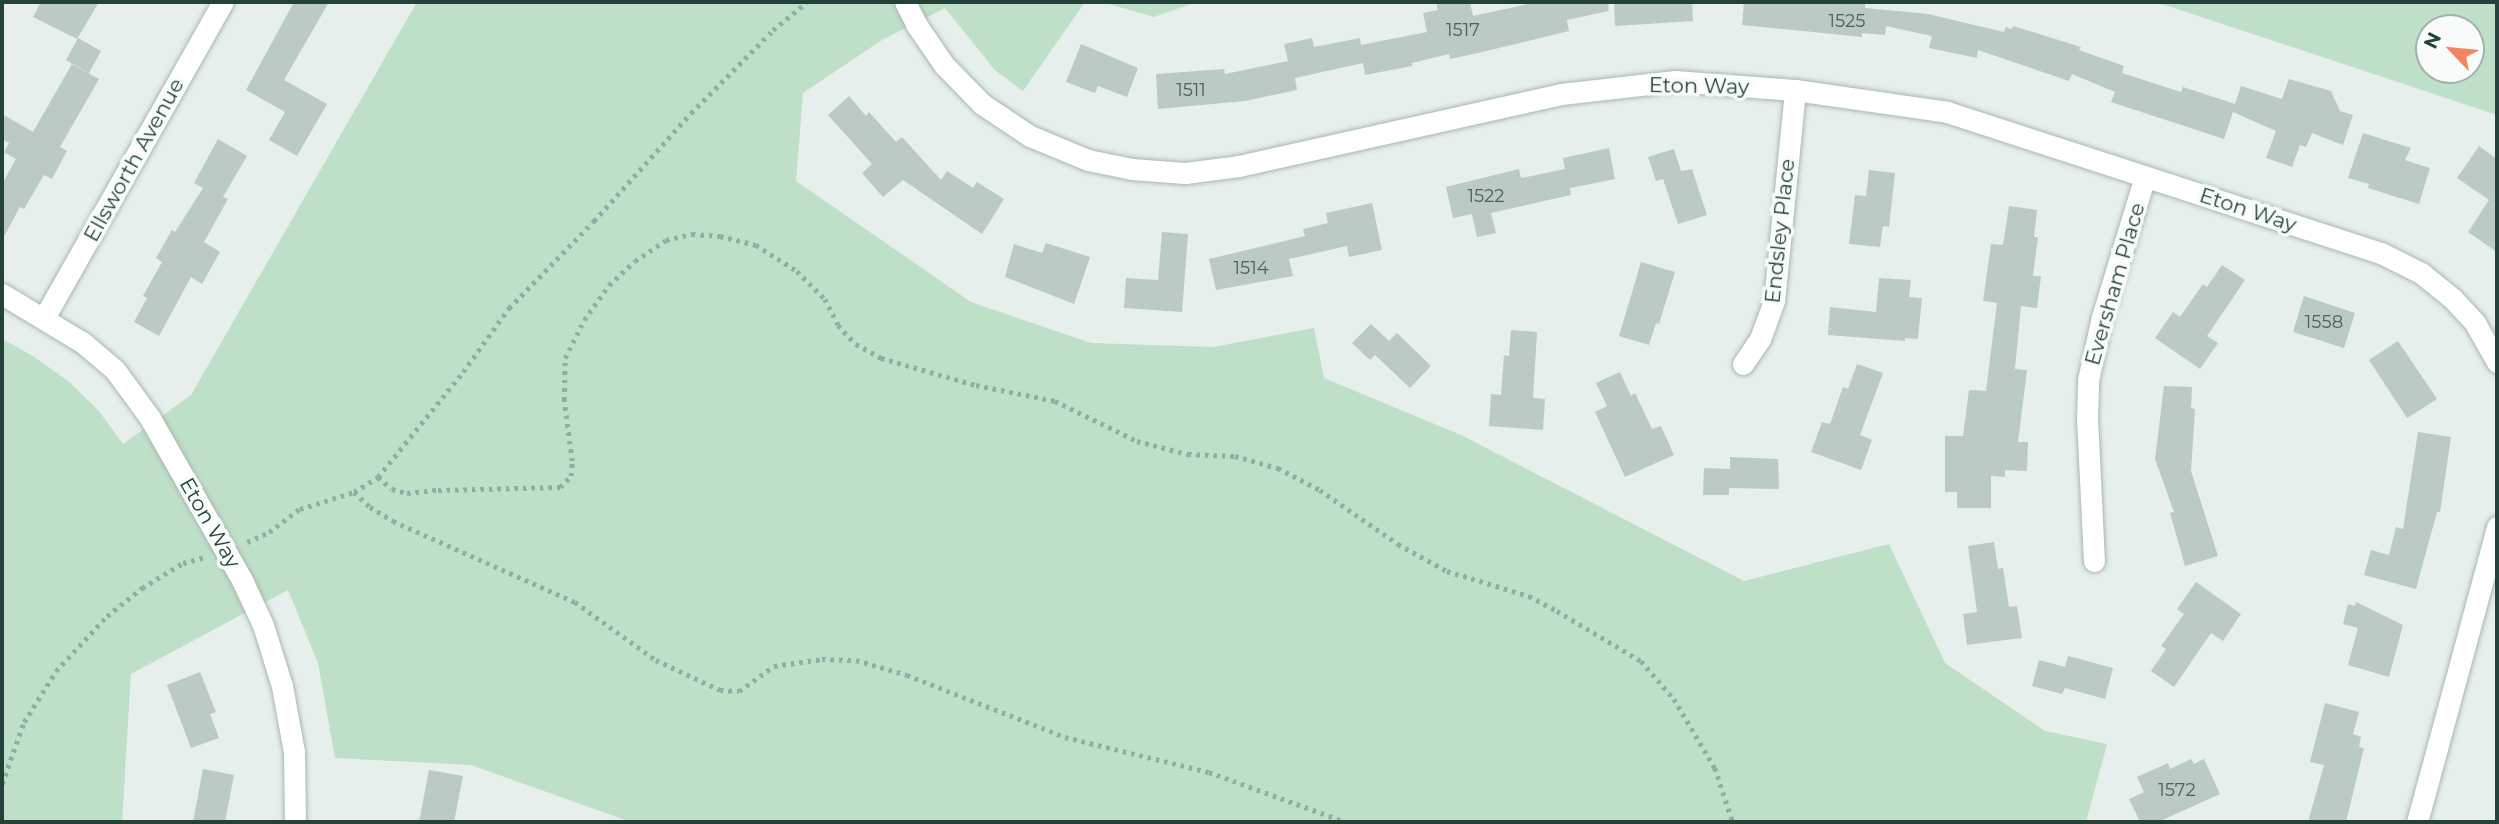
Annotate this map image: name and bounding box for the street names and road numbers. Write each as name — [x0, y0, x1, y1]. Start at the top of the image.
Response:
street label: Eton Way — [1649, 73, 1749, 99]
street label: Ellsworth Avenue — [79, 74, 189, 246]
street label: Endsley Place — [1760, 157, 1800, 305]
street label: Eton Way — [2196, 183, 2300, 237]
street label: Eversham Place — [2080, 200, 2150, 368]
street label: Eton Way — [174, 473, 246, 573]

